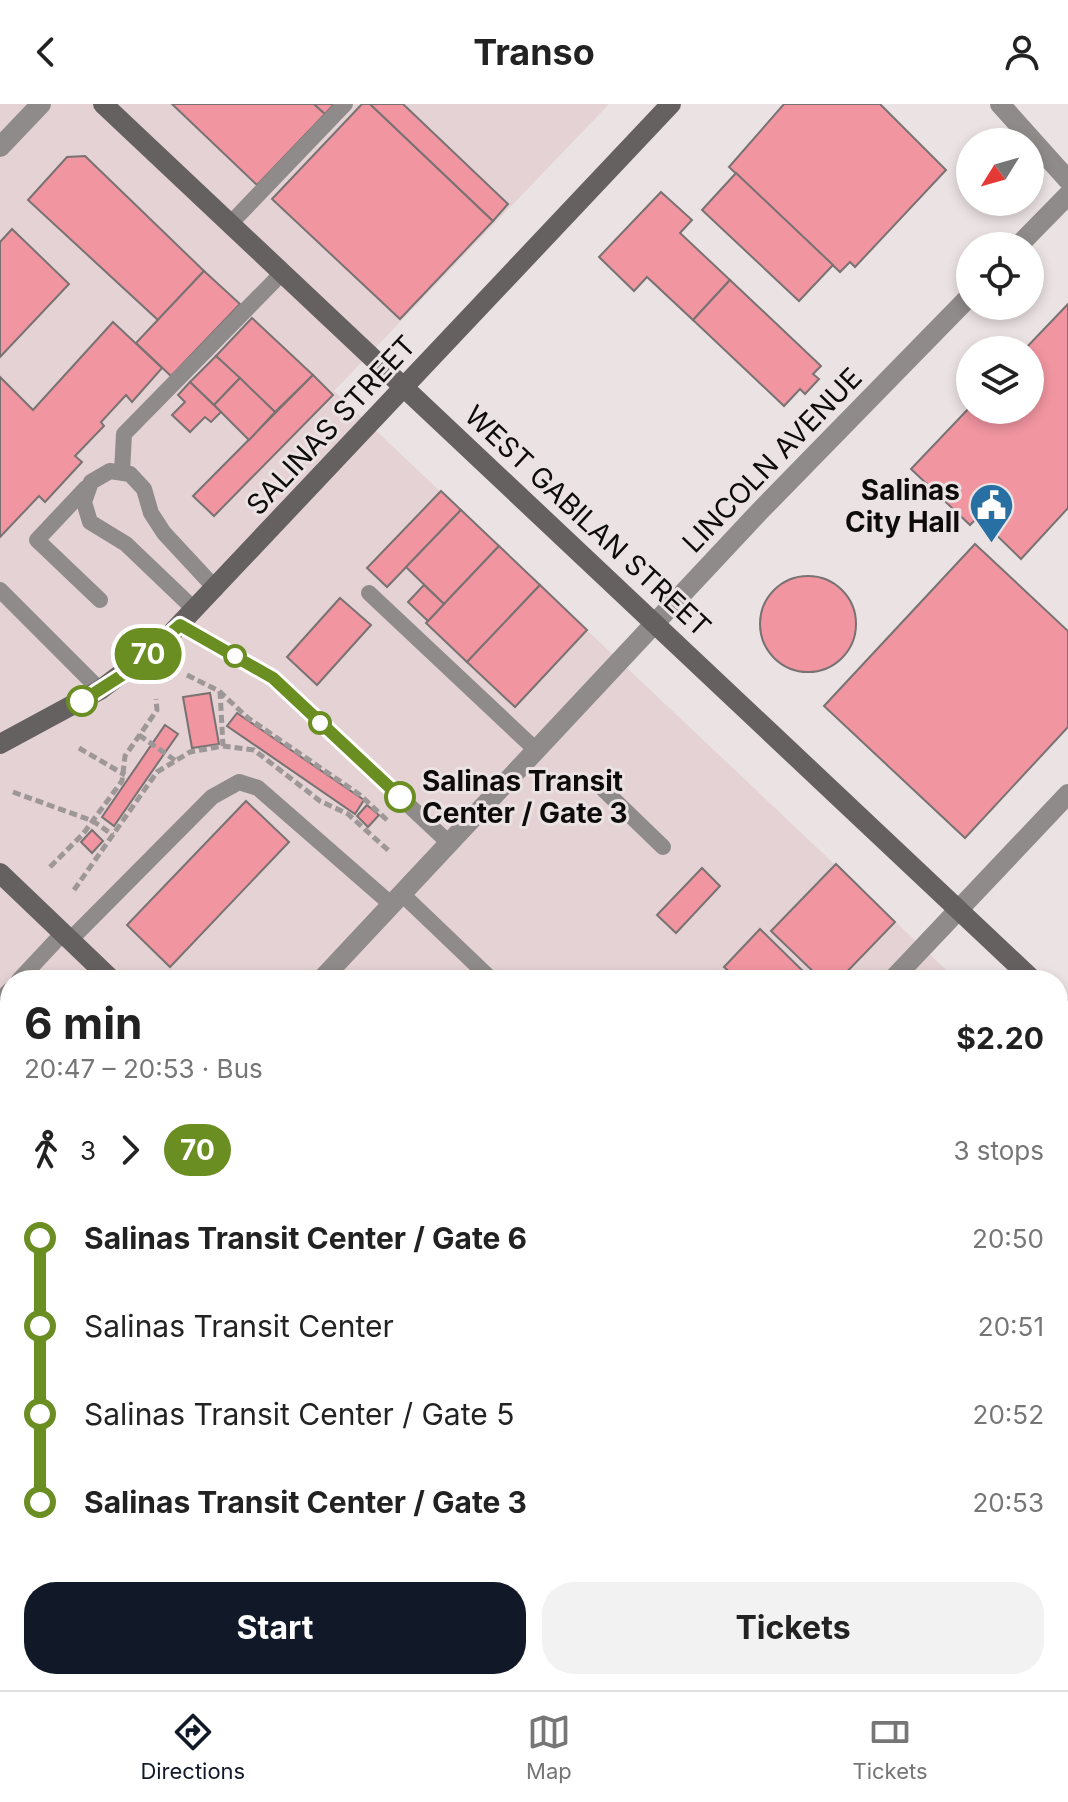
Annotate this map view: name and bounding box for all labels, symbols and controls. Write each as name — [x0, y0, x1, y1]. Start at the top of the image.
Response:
icon: back — [24, 30, 68, 74]
text: Transo — [473, 30, 595, 74]
icon: person — [1000, 30, 1044, 74]
north arrow — [956, 128, 1044, 216]
map controls — [956, 128, 1044, 424]
button: locate — [956, 232, 1044, 320]
street label: SALINAS STREET — [239, 328, 423, 522]
button: layers — [956, 336, 1044, 424]
street label: LINCOLN AVENUE — [675, 361, 869, 559]
street label: WEST GABILAN STREET — [458, 398, 718, 644]
place label: Salinas City Hall — [845, 473, 960, 539]
public building icon: Salinas City Hall — [967, 482, 1015, 545]
line badge: 70 — [112, 628, 184, 680]
text: 70 — [131, 637, 165, 671]
unlabelled marker — [224, 645, 246, 667]
unlabelled marker — [67, 686, 97, 716]
unlabelled marker — [309, 712, 331, 734]
place label: Salinas Transit Center / Gate 3 — [422, 764, 628, 830]
marker: Salinas Transit Center / Gate 3 — [385, 782, 415, 812]
text: 6 min — [24, 996, 142, 1050]
text: $2.20 — [956, 1020, 1044, 1056]
text: 20:47 – 20:53 · Bus — [24, 1053, 263, 1084]
icon: walk — [24, 1128, 68, 1172]
icon: forward — [108, 1128, 152, 1172]
text: 70 — [180, 1133, 215, 1167]
text: 3 — [80, 1135, 96, 1166]
text: 3 stops — [953, 1135, 1044, 1166]
text: Salinas Transit Center / Gate 6 — [84, 1220, 527, 1256]
text: 20:50 — [972, 1223, 1044, 1254]
text: Salinas Transit Center — [84, 1308, 394, 1344]
text: 20:51 — [978, 1311, 1044, 1342]
text: Salinas Transit Center / Gate 5 — [84, 1396, 514, 1432]
text: 20:52 — [973, 1399, 1044, 1430]
text: Salinas Transit Center / Gate 3 — [84, 1484, 527, 1520]
text: 20:53 — [972, 1487, 1044, 1518]
button: Start — [24, 1582, 526, 1674]
button: Tickets — [542, 1582, 1044, 1674]
tab: Directions — [140, 1710, 245, 1784]
tab: Map — [526, 1710, 572, 1784]
tab: Tickets — [853, 1710, 928, 1784]

